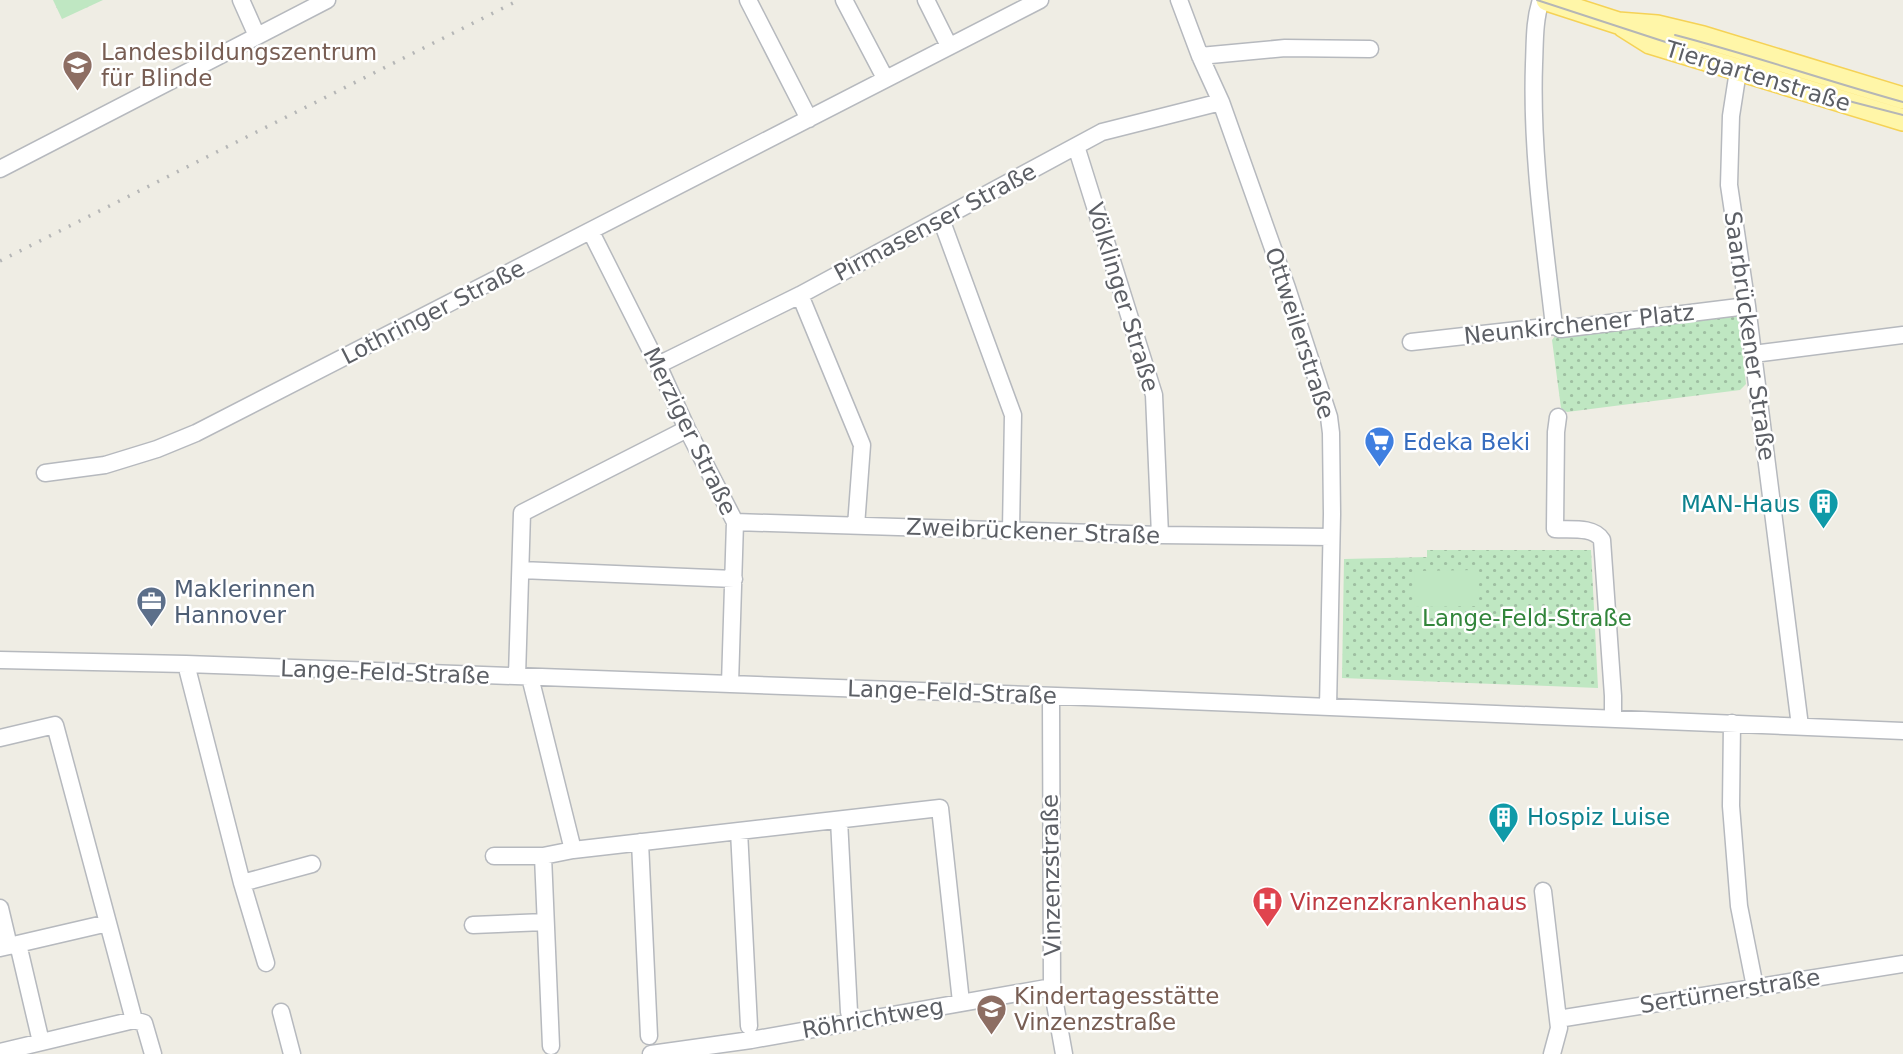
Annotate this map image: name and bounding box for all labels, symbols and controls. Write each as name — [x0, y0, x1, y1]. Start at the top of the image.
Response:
street label: Tiergartenstraße — [1661, 35, 1854, 117]
place label: Landesbildungszentrum für Blinde — [101, 39, 377, 91]
school or university icon: Landesbildungszentrum für Blinde — [61, 48, 95, 92]
street label: Pirmasenser Straße — [830, 158, 1040, 286]
street label: Völklinger Straße — [1082, 199, 1164, 395]
street label: Saarbrückener Straße — [1720, 210, 1780, 462]
street label: Ottweilerstraße — [1260, 244, 1340, 422]
street label: Lothringer Straße — [337, 255, 529, 369]
street label: Neunkirchener Platz — [1463, 299, 1695, 349]
street label: Merziger Straße — [638, 343, 742, 519]
supermarket icon: Edeka Beki — [1363, 425, 1397, 469]
place label: Edeka Beki — [1403, 429, 1530, 455]
building icon: MAN-Haus — [1806, 487, 1840, 531]
place label: MAN-Haus — [1681, 491, 1800, 517]
street label: Zweibrückener Straße — [905, 514, 1161, 548]
place label: Maklerinnen Hannover — [174, 576, 316, 628]
office icon: Maklerinnen Hannover — [134, 585, 168, 629]
park label: Lange-Feld-Straße — [1422, 605, 1632, 631]
street label: Lange-Feld-Straße — [280, 655, 490, 689]
street label: Lange-Feld-Straße — [847, 675, 1057, 709]
street label: Vinzenzstraße — [1037, 794, 1065, 956]
building icon: Hospiz Luise — [1487, 800, 1521, 844]
place label: Hospiz Luise — [1527, 804, 1670, 830]
hospital icon: Vinzenzkrankenhaus — [1250, 885, 1284, 929]
place label: Vinzenzkrankenhaus — [1290, 889, 1527, 915]
street label: Sertürnerstraße — [1638, 964, 1822, 1018]
place label: Kindertagesstätte Vinzenzstraße — [1014, 983, 1219, 1035]
school or university icon: Kindertagesstätte Vinzenzstraße — [974, 992, 1008, 1036]
street label: Röhrichtweg — [800, 993, 946, 1043]

